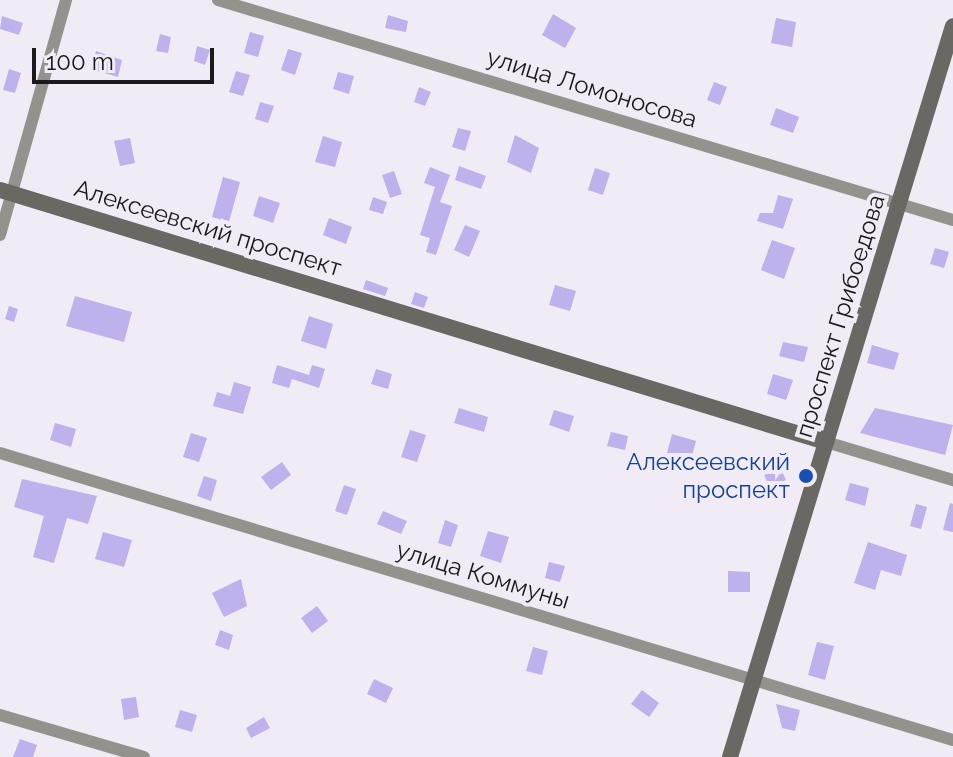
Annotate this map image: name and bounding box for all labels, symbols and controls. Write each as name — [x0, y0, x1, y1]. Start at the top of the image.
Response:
scale bar — [36, 32, 218, 82]
street label: улица Ломоносова — [483, 42, 701, 134]
text: 100 m — [46, 47, 114, 76]
street label: Алексеевский проспект — [71, 174, 345, 282]
street label: проспект Грибоедова — [789, 191, 891, 441]
place label: Алексеевский проспект — [626, 448, 790, 504]
marker: Алексеевский проспект — [797, 467, 815, 485]
street label: улица Коммуны — [393, 535, 573, 615]

